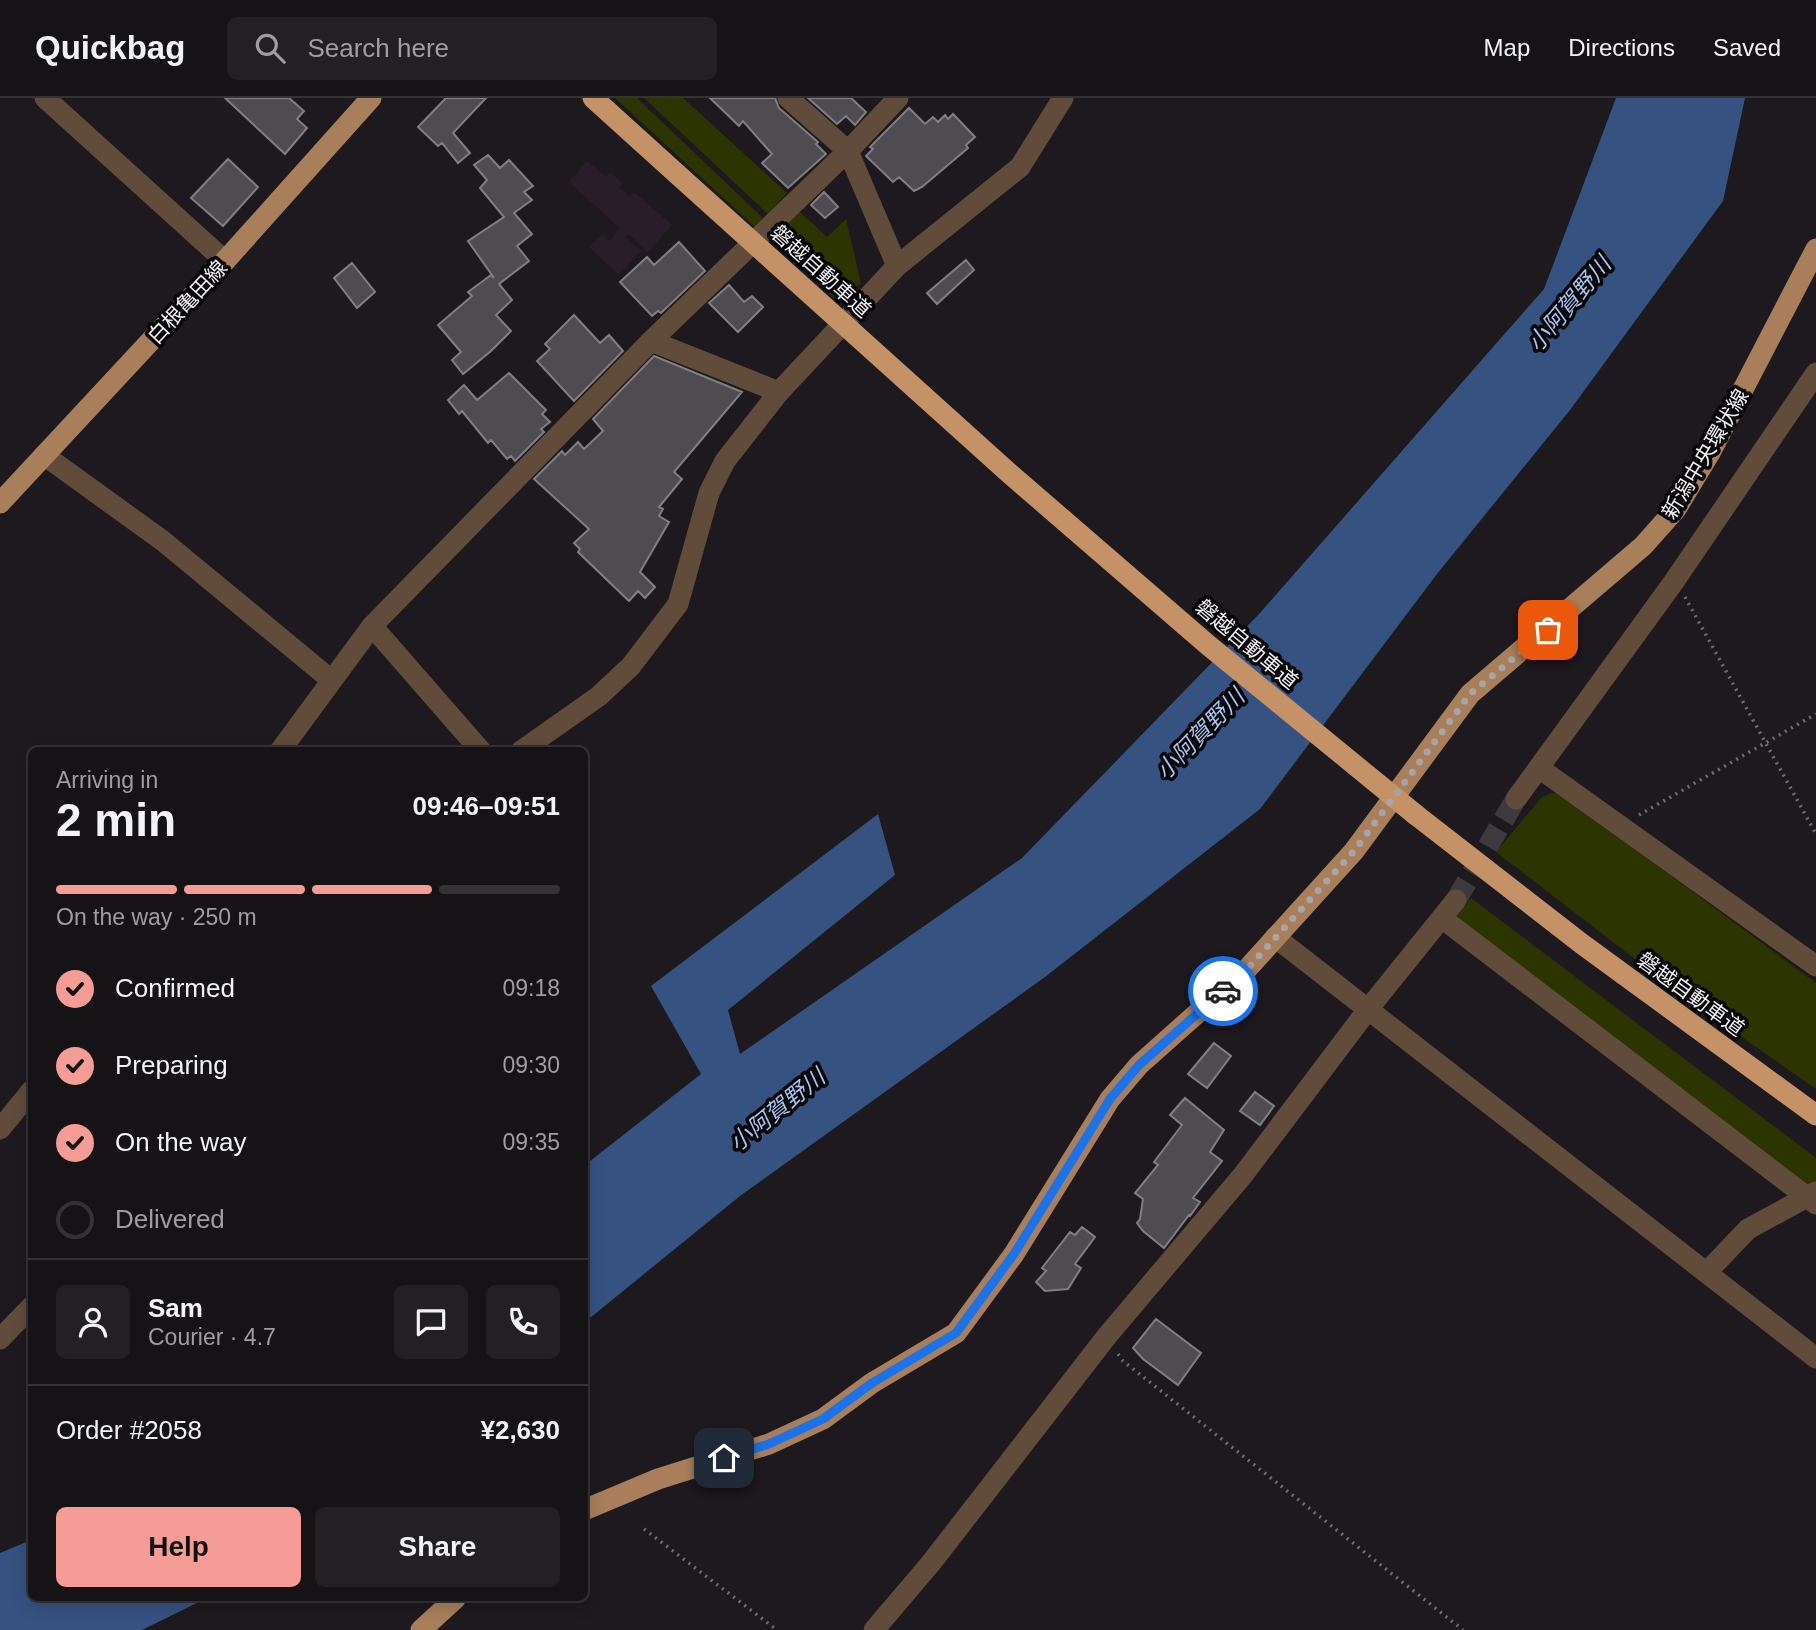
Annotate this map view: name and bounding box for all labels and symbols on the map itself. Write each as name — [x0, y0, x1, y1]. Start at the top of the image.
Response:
street label: 磐越自動車道 — [766, 220, 876, 322]
water label: 小阿賀野川 — [1522, 249, 1618, 356]
street label: 白根亀田線 — [143, 256, 231, 348]
street label: 新潟中央環状線 — [1657, 385, 1753, 523]
street label: 磐越自動車道 — [1191, 595, 1303, 693]
pin — [1518, 600, 1578, 660]
water label: 小阿賀野川 — [1151, 681, 1251, 784]
street label: 磐越自動車道 — [1633, 948, 1749, 1040]
courier — [1188, 956, 1258, 1026]
water label: 小阿賀野川 — [724, 1062, 832, 1156]
pin — [694, 1428, 754, 1488]

